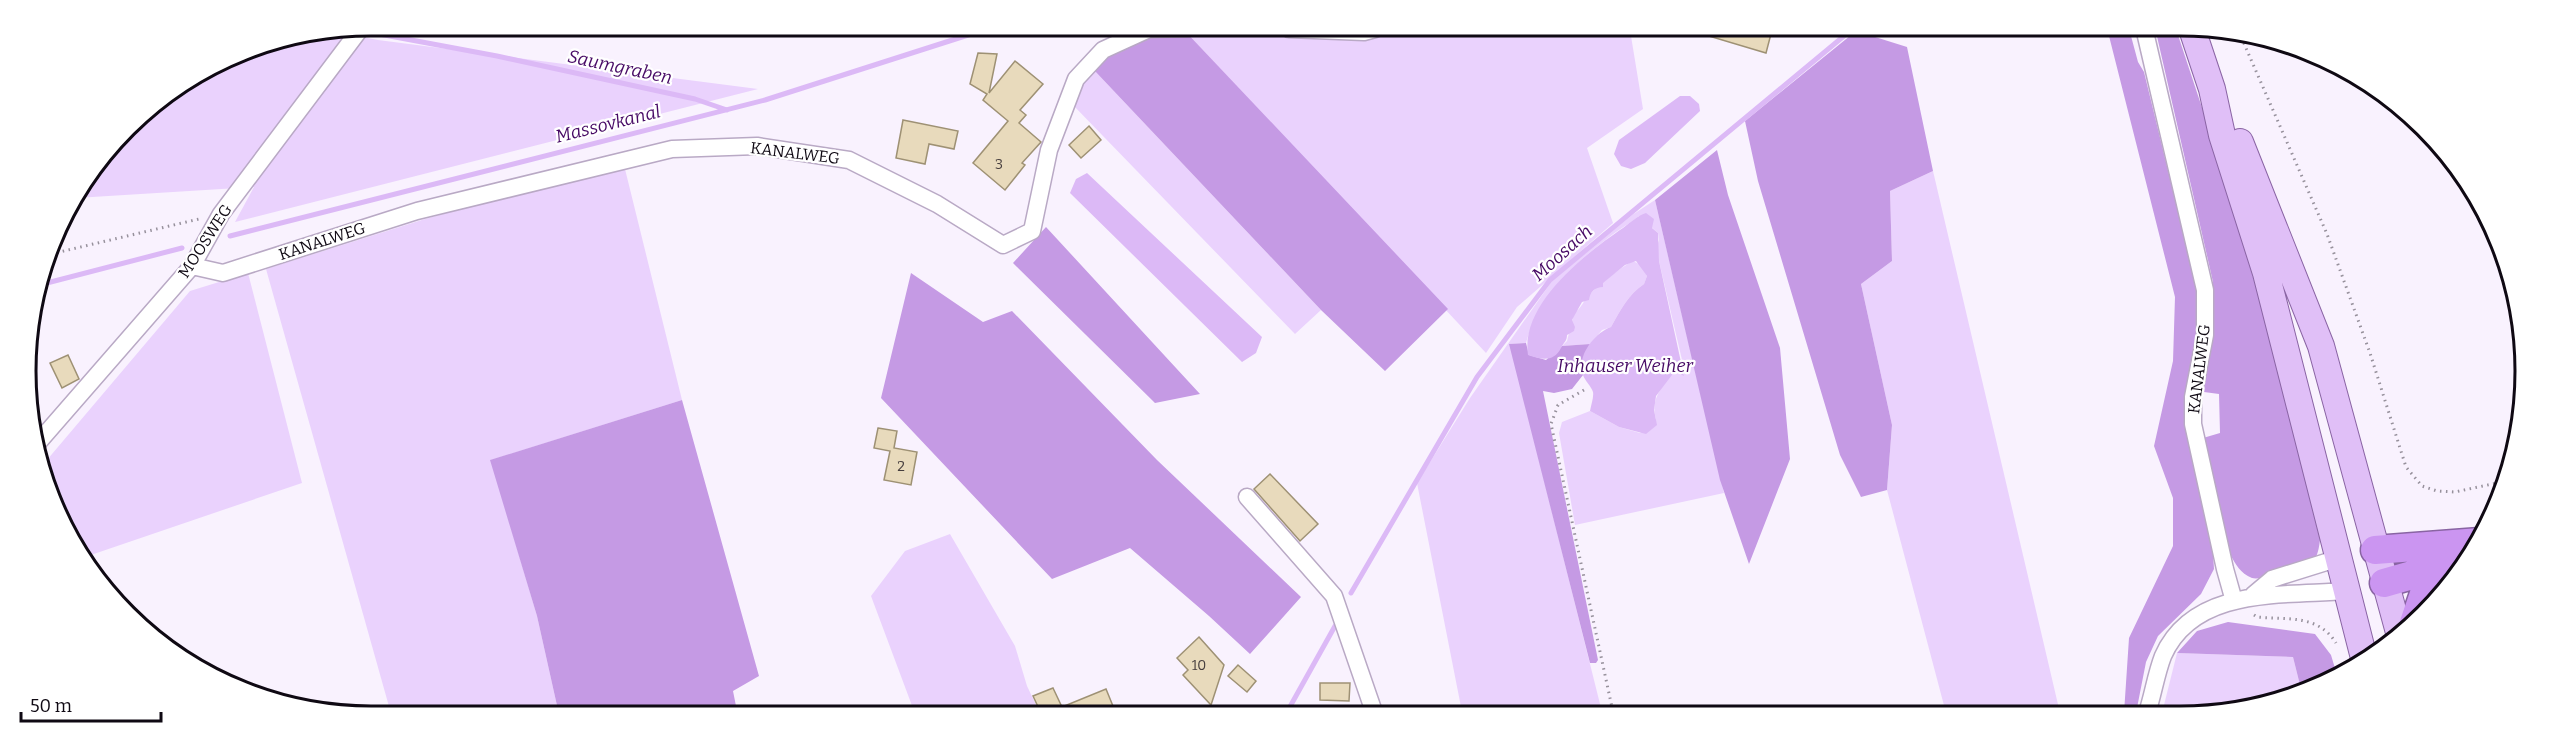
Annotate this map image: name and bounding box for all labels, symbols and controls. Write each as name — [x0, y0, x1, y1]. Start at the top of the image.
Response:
water label: Saumgraben — [566, 45, 674, 89]
water label: Massovkanal — [553, 100, 663, 148]
street label: KANALWEG — [749, 138, 841, 168]
house number: 3 — [995, 156, 1003, 173]
street label: MOOSWEG — [174, 200, 236, 281]
street label: KANALWEG — [276, 218, 368, 264]
water label: Moosach — [1527, 220, 1597, 286]
street label: KANALWEG — [2184, 323, 2214, 415]
water label: Inhauser Weiher — [1557, 355, 1693, 377]
house number: 2 — [897, 458, 905, 475]
house number: 10 — [1192, 657, 1206, 674]
scale bar — [21, 685, 160, 723]
text: 50 m — [30, 695, 72, 717]

